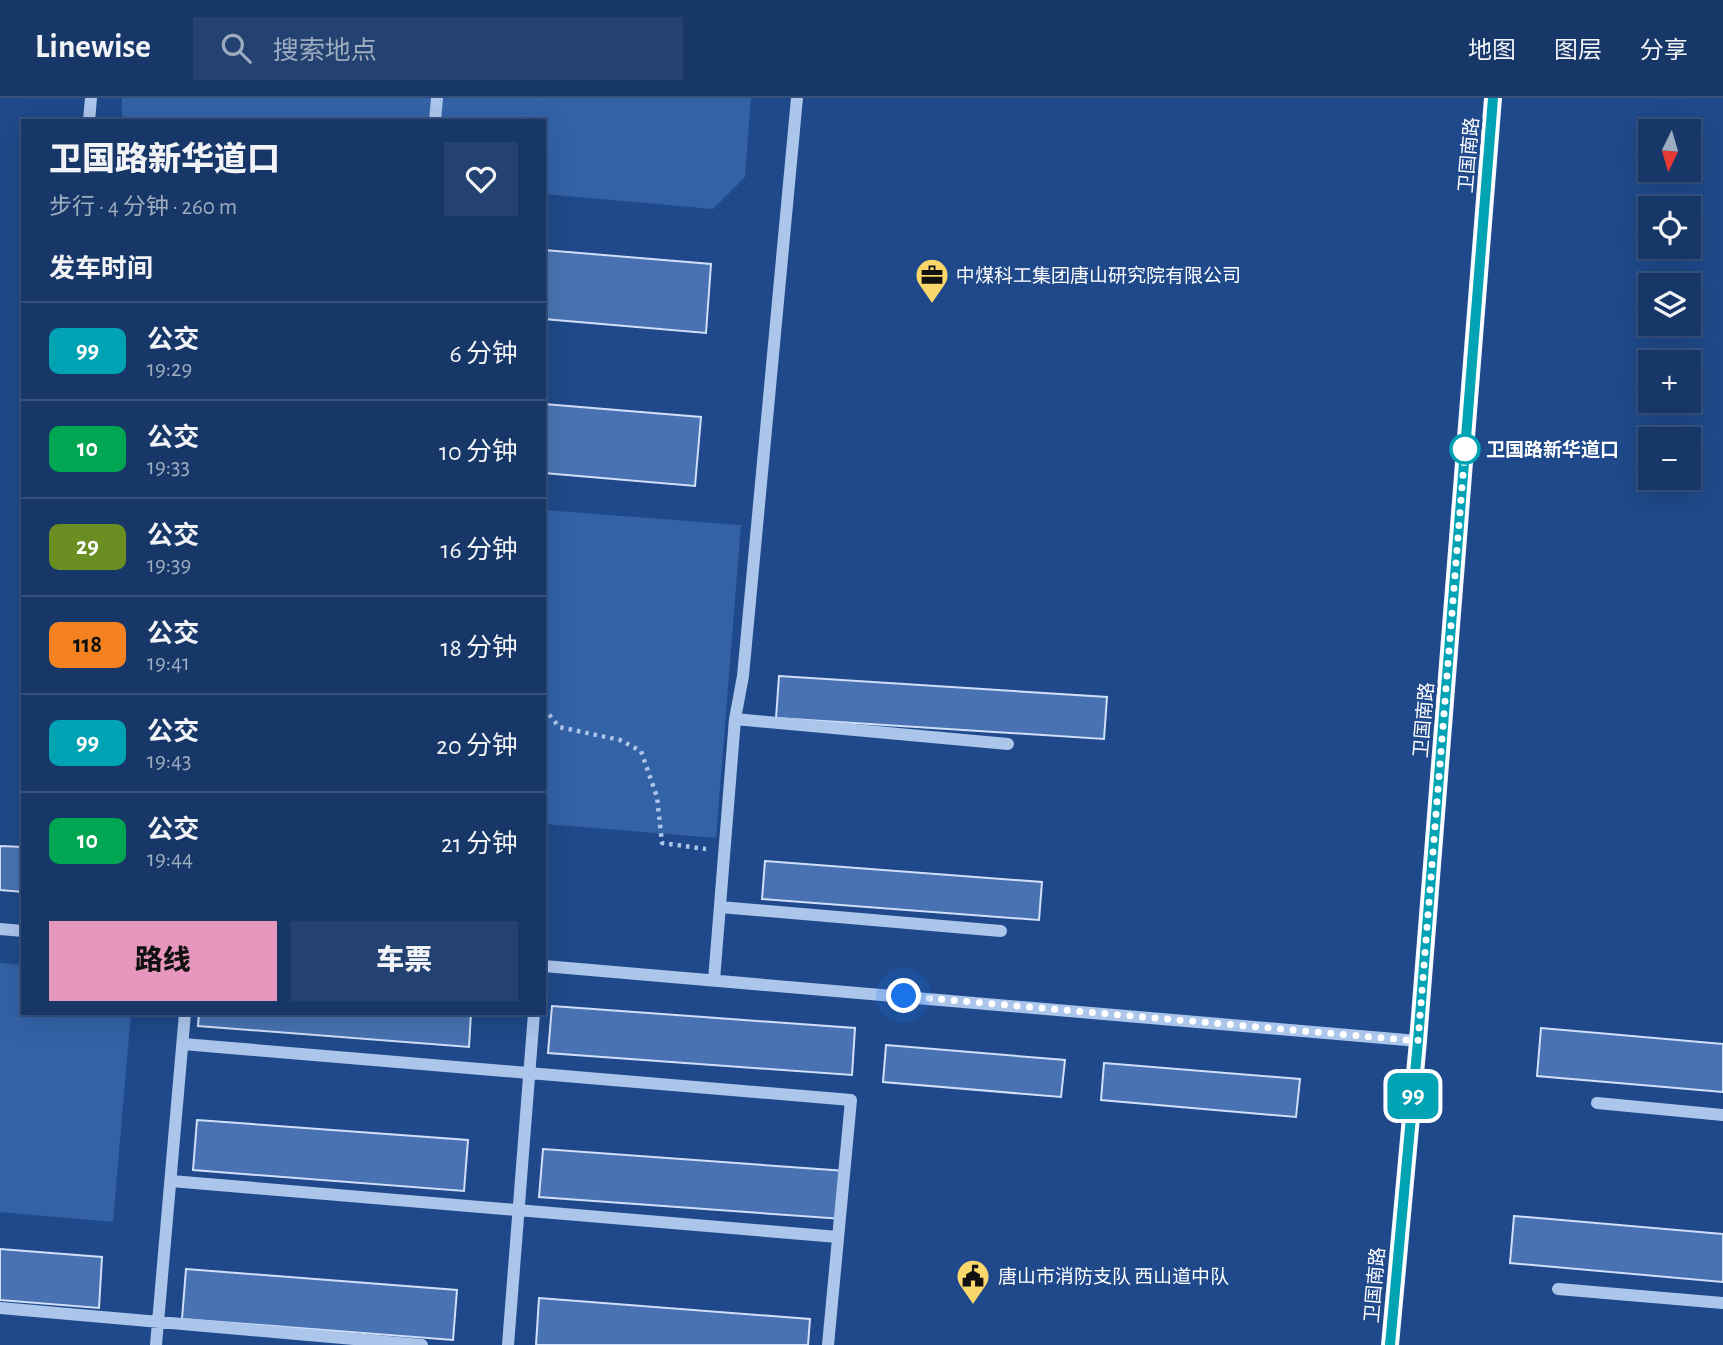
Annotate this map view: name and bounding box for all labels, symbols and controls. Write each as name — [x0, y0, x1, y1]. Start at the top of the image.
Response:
search box — [193, 17, 683, 80]
icon: search — [217, 29, 255, 67]
text: Linewise — [35, 31, 151, 64]
text: 搜索地点 — [273, 38, 377, 64]
text: 地图 — [1468, 39, 1516, 63]
text: 图层 — [1554, 39, 1602, 63]
text: 分享 — [1640, 39, 1688, 63]
street label: 卫国南路 — [1456, 116, 1482, 194]
north arrow — [1638, 119, 1701, 182]
map controls — [1638, 119, 1701, 490]
button: heart — [444, 142, 518, 216]
text: 卫国路新华道口 — [49, 144, 280, 177]
text: 步行 · 4 分钟 · 260 m — [49, 196, 237, 219]
button: locate — [1638, 196, 1701, 259]
text: 发车时间 — [49, 256, 153, 282]
office icon: 中煤科工集团唐山研究院有限公司 — [913, 256, 951, 305]
place label: 中煤科工集团唐山研究院有限公司 — [956, 265, 1241, 286]
button: layers — [1638, 273, 1701, 336]
text: 公交 — [147, 327, 199, 353]
text: 99 — [76, 339, 99, 363]
text: 6 分钟 — [449, 341, 518, 367]
button: + — [1638, 350, 1701, 413]
text: 19:29 — [147, 358, 192, 381]
text: 公交 — [147, 425, 199, 451]
button: − — [1638, 427, 1701, 490]
marker: 卫国路新华道口 — [1450, 434, 1480, 464]
text: 10 — [77, 437, 98, 461]
text: 10 分钟 — [439, 439, 518, 465]
place label: 卫国路新华道口 — [1486, 439, 1619, 460]
text: 19:33 — [147, 456, 190, 479]
text: 公交 — [147, 523, 199, 549]
text: 29 — [76, 535, 99, 559]
text: 16 分钟 — [441, 537, 518, 563]
text: 19:39 — [147, 554, 191, 577]
text: 公交 — [147, 621, 199, 647]
text: 118 — [73, 633, 102, 657]
text: 18 分钟 — [440, 635, 518, 661]
text: 19:41 — [147, 652, 190, 675]
street label: 卫国南路 — [1411, 681, 1437, 759]
text: 公交 — [147, 719, 199, 745]
text: 99 — [76, 731, 99, 755]
text: 20 分钟 — [436, 733, 518, 759]
text: 19:43 — [147, 750, 192, 773]
text: 公交 — [147, 817, 199, 843]
text: 10 — [77, 829, 98, 853]
text: 21 分钟 — [441, 831, 518, 857]
text: 19:44 — [147, 848, 193, 871]
button: 路线 — [49, 921, 277, 1001]
button: 车票 — [291, 921, 518, 1001]
your location — [886, 978, 921, 1013]
line badge: 99 — [1382, 1073, 1444, 1119]
text: 99 — [1401, 1084, 1425, 1108]
street label: 卫国南路 — [1362, 1246, 1388, 1324]
public building icon: 唐山市消防支队 西山道中队 — [954, 1257, 992, 1306]
place label: 唐山市消防支队 西山道中队 — [998, 1266, 1229, 1287]

